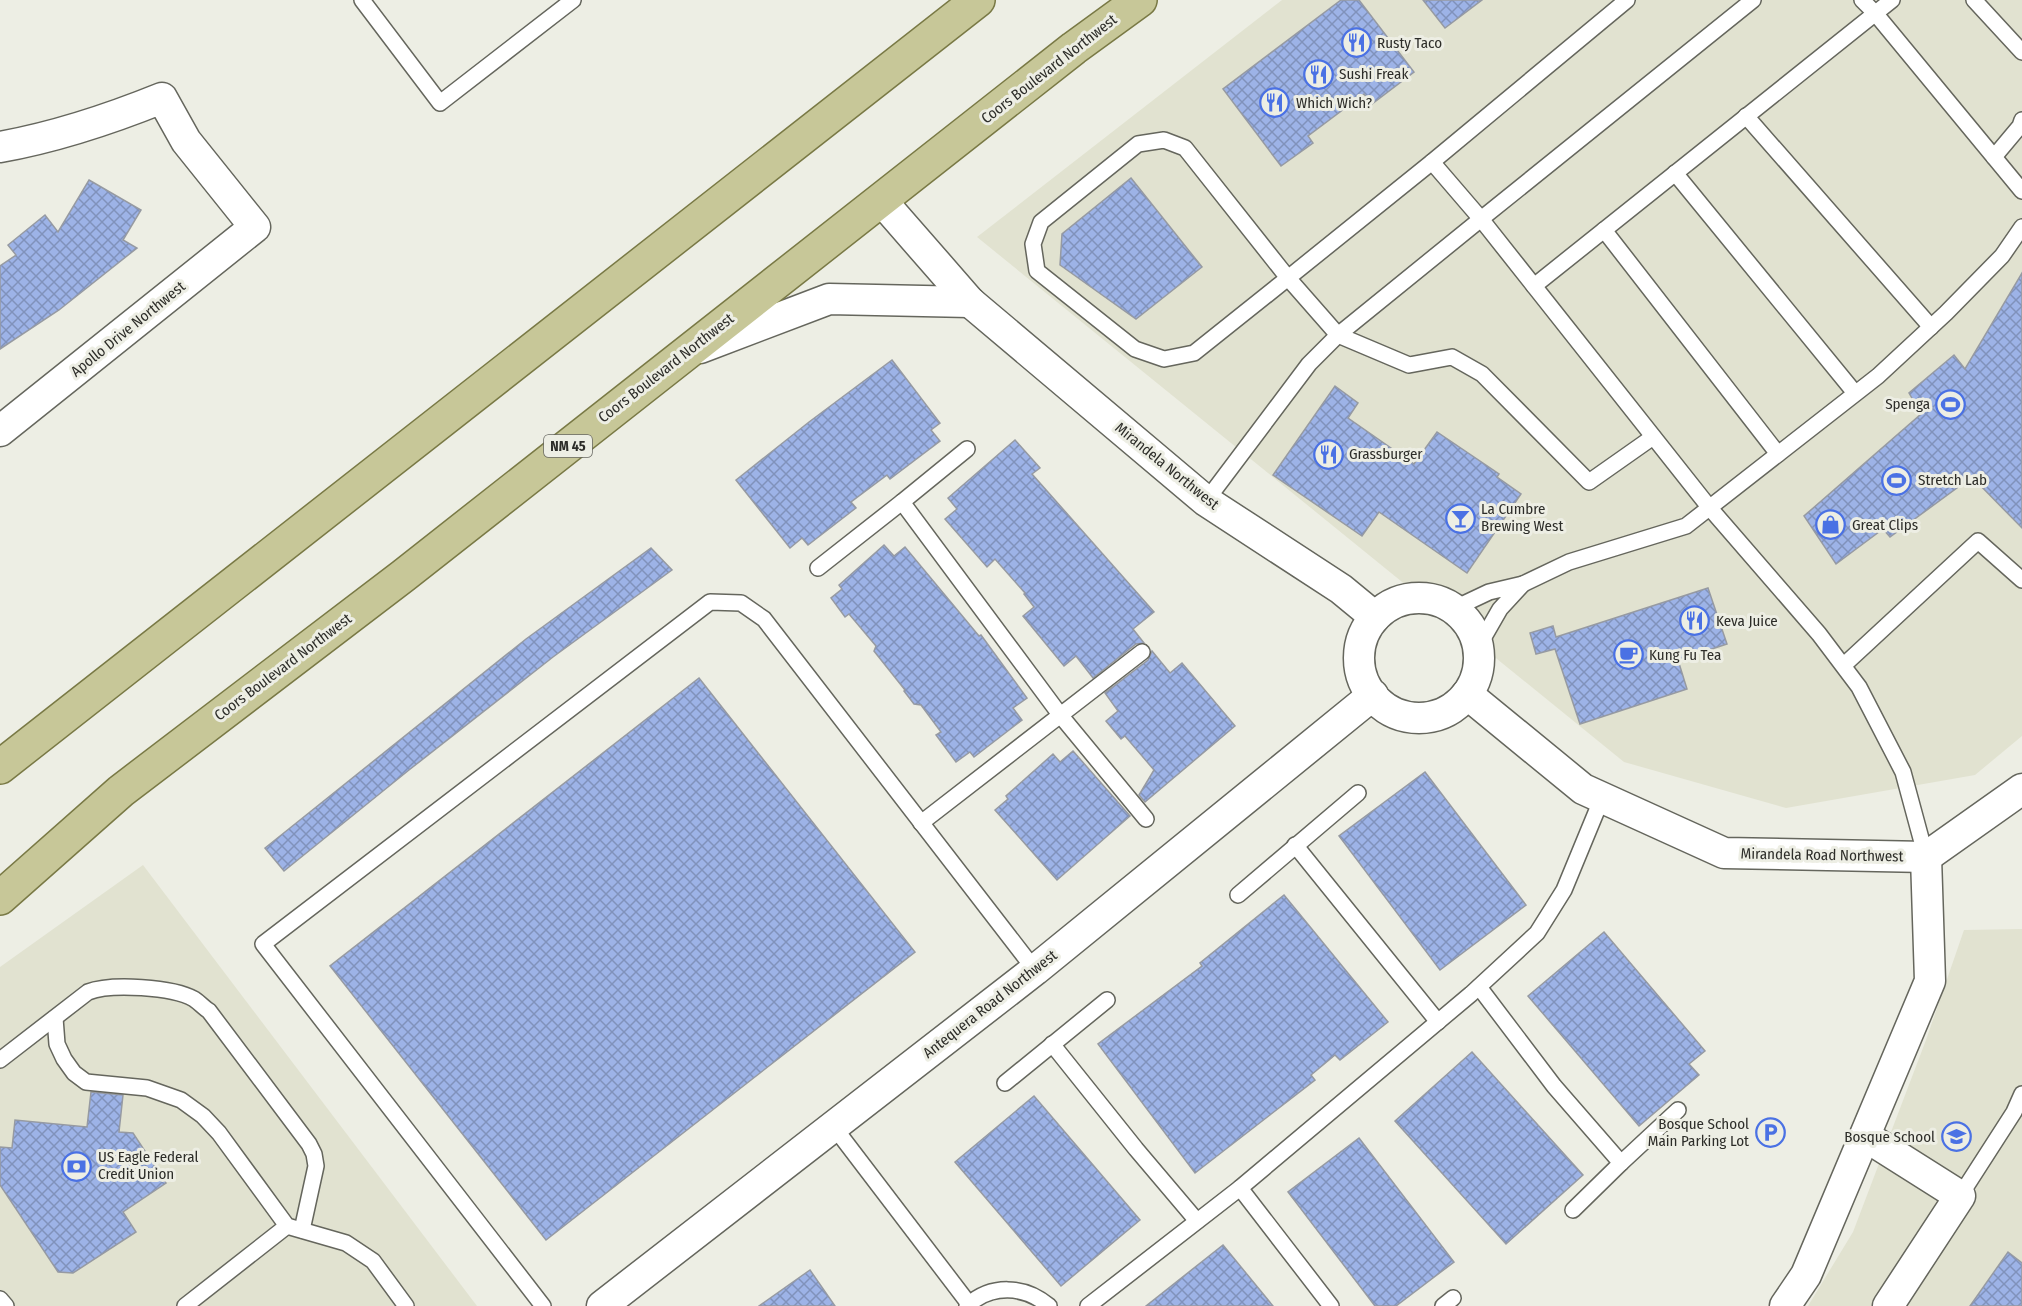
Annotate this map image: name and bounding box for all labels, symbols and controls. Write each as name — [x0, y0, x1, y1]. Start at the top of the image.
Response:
street label: Coors Boulevard Northwest — [978, 10, 1120, 128]
restaurant icon: Rusty Taco — [1340, 27, 1372, 59]
place label: Rusty Taco — [1377, 34, 1442, 52]
restaurant icon: Sushi Freak — [1302, 58, 1334, 90]
place label: Sushi Freak — [1339, 65, 1408, 83]
restaurant icon: Which Wich? — [1259, 87, 1291, 119]
place label: Which Wich? — [1296, 94, 1372, 112]
street label: Apollo Drive Northwest — [67, 277, 189, 381]
street label: Coors Boulevard Northwest — [595, 309, 737, 427]
sports icon: Spenga — [1935, 388, 1967, 420]
place label: Spenga — [1885, 395, 1930, 413]
street label: Mirandela Northwest — [1111, 419, 1223, 513]
road number: NM 45 — [544, 435, 592, 457]
restaurant icon: Grassburger — [1312, 438, 1344, 470]
place label: Grassburger — [1349, 445, 1423, 463]
sports icon: Stretch Lab — [1881, 464, 1913, 496]
place label: Stretch Lab — [1918, 471, 1987, 489]
place label: La Cumbre Brewing West — [1481, 500, 1563, 535]
bar icon: La Cumbre Brewing West — [1444, 502, 1476, 534]
shop icon: Great Clips — [1815, 509, 1847, 541]
place label: Great Clips — [1852, 516, 1918, 534]
restaurant icon: Keva Juice — [1679, 605, 1711, 637]
street label: Coors Boulevard Northwest — [211, 610, 355, 724]
place label: Keva Juice — [1716, 612, 1778, 630]
cafe icon: Kung Fu Tea — [1612, 639, 1644, 671]
place label: Kung Fu Tea — [1649, 646, 1721, 664]
street label: Mirandela Road Northwest — [1740, 845, 1904, 865]
street label: Antequera Road Northwest — [919, 946, 1061, 1062]
place label: Bosque School Main Parking Lot — [1648, 1115, 1749, 1150]
parking icon: Bosque School Main Parking Lot — [1754, 1117, 1786, 1149]
school or university icon: Bosque School — [1940, 1121, 1972, 1153]
place label: Bosque School — [1844, 1128, 1935, 1146]
place label: US Eagle Federal Credit Union — [98, 1148, 198, 1183]
bank icon: US Eagle Federal Credit Union — [61, 1150, 93, 1182]

